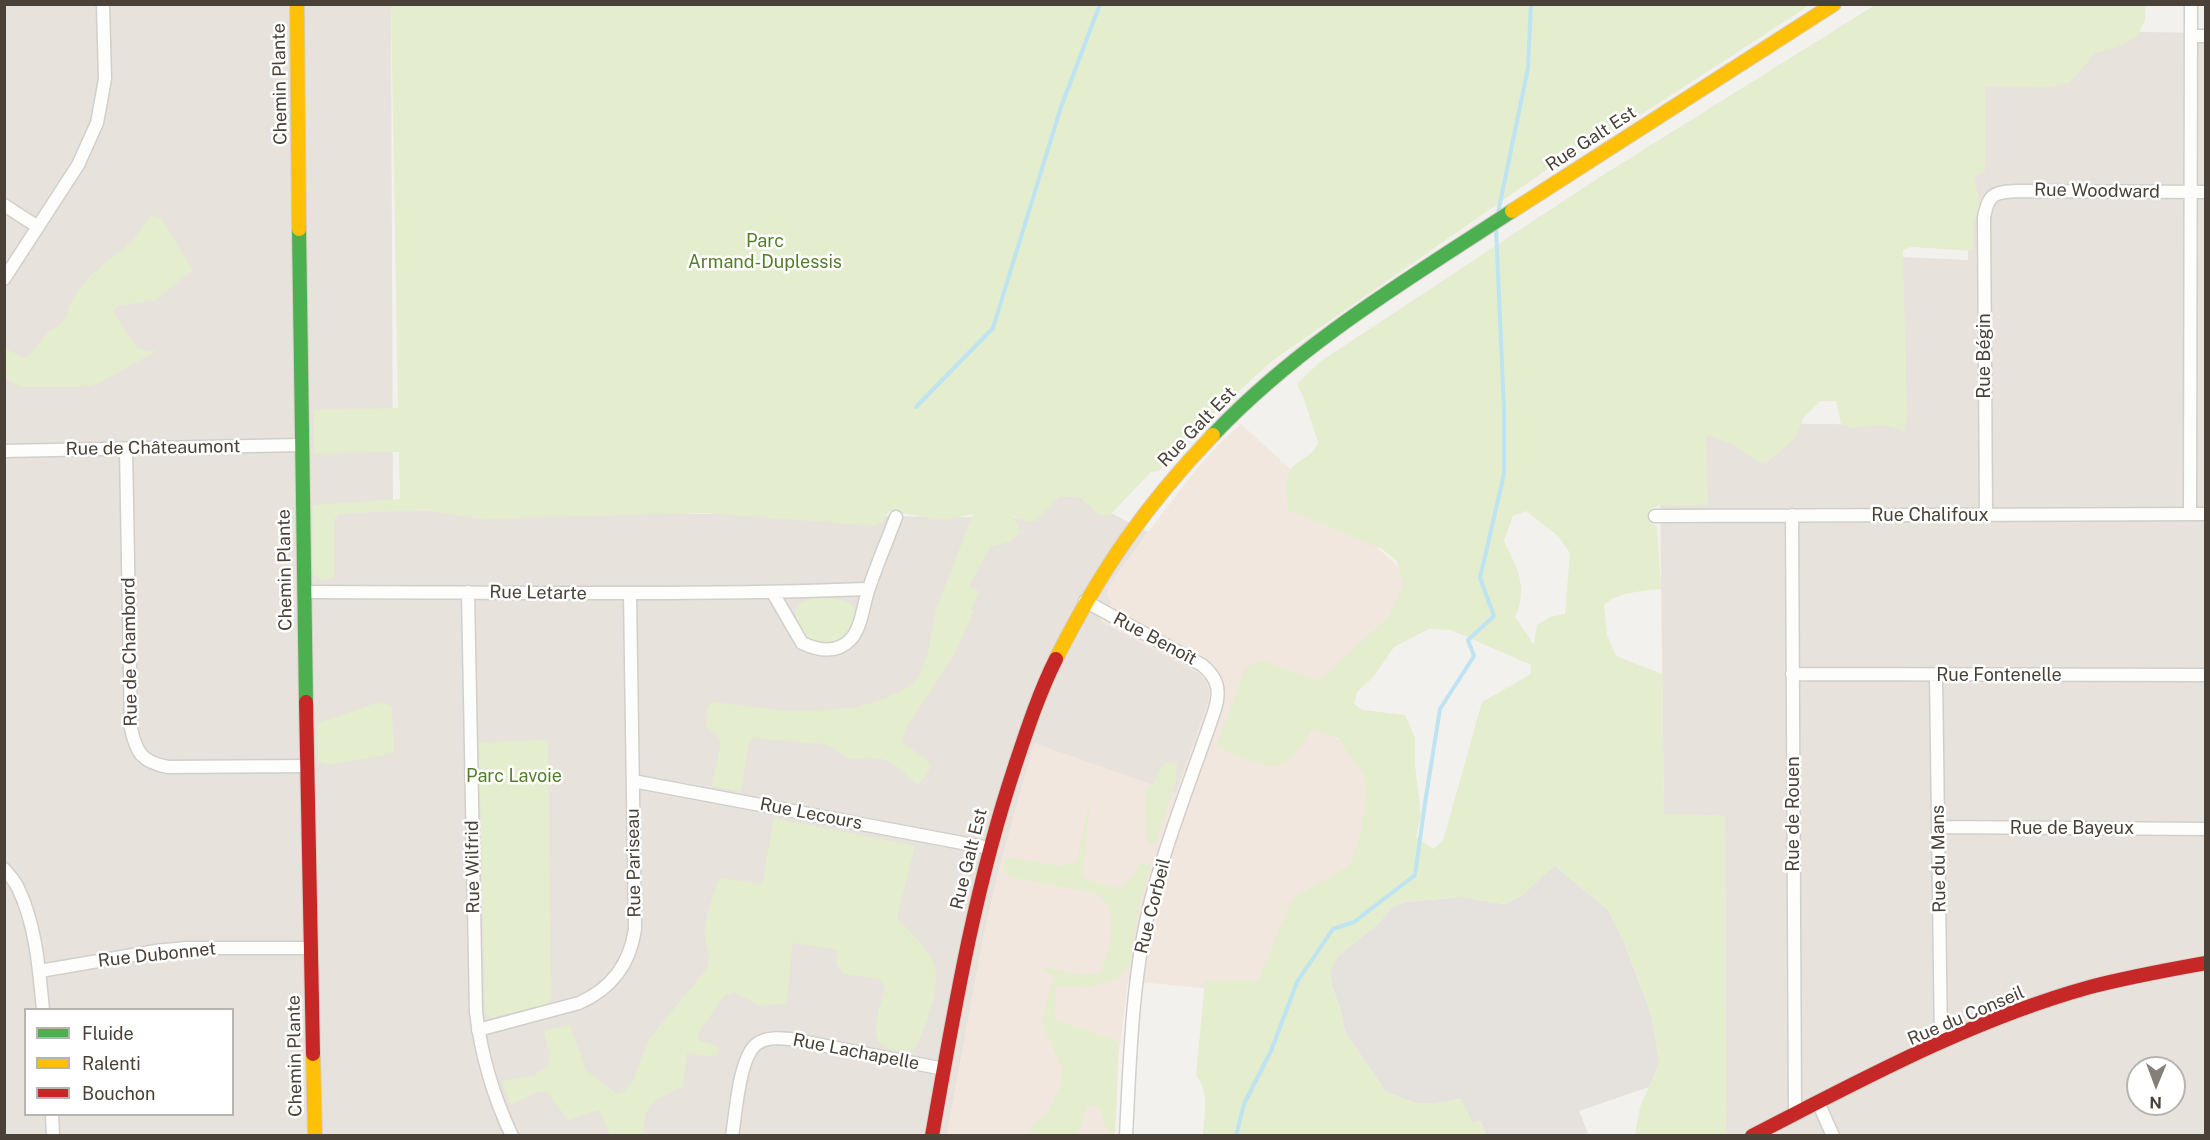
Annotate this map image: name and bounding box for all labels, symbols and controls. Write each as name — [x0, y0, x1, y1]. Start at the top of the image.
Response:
street label: Chemin Plante — [268, 23, 292, 145]
street label: Rue Galt Est — [1542, 102, 1640, 176]
street label: Rue Woodward — [2034, 179, 2160, 203]
park label: Parc Armand-Duplessis — [688, 230, 842, 272]
street label: Rue Bégin — [1973, 313, 1995, 399]
street label: Rue Galt Est — [1153, 382, 1241, 472]
street label: Rue de Châteaumont — [65, 436, 241, 460]
street label: Rue Chalifoux — [1871, 504, 1989, 526]
street label: Chemin Plante — [273, 509, 297, 631]
street label: Rue de Chambord — [118, 577, 142, 727]
street label: Rue Letarte — [489, 581, 587, 605]
street label: Rue Benoît — [1110, 608, 1200, 670]
street label: Rue Fontenelle — [1936, 664, 2062, 686]
street label: Rue de Rouen — [1782, 756, 1804, 872]
park label: Parc Lavoie — [466, 765, 562, 787]
street label: Rue Lecours — [758, 793, 864, 835]
street label: Rue du Mans — [1927, 805, 1951, 913]
street label: Rue Galt Est — [946, 806, 992, 912]
street label: Rue Pariseau — [622, 808, 646, 918]
street label: Rue de Bayeux — [2010, 817, 2134, 839]
street label: Rue Wilfrid — [461, 820, 485, 914]
street label: Rue Corbeil — [1131, 856, 1175, 956]
street label: Rue Dubonnet — [97, 938, 217, 972]
street label: Rue du Conseil — [1904, 982, 2028, 1050]
street label: Chemin Plante — [283, 995, 307, 1117]
legend — [24, 1008, 234, 1116]
text: Fluide — [82, 1023, 134, 1044]
street label: Rue Lachapelle — [791, 1029, 921, 1075]
text: Ralenti — [82, 1053, 141, 1074]
north arrow — [2126, 1056, 2186, 1116]
text: Bouchon — [82, 1083, 155, 1104]
text: N — [2149, 1093, 2162, 1112]

